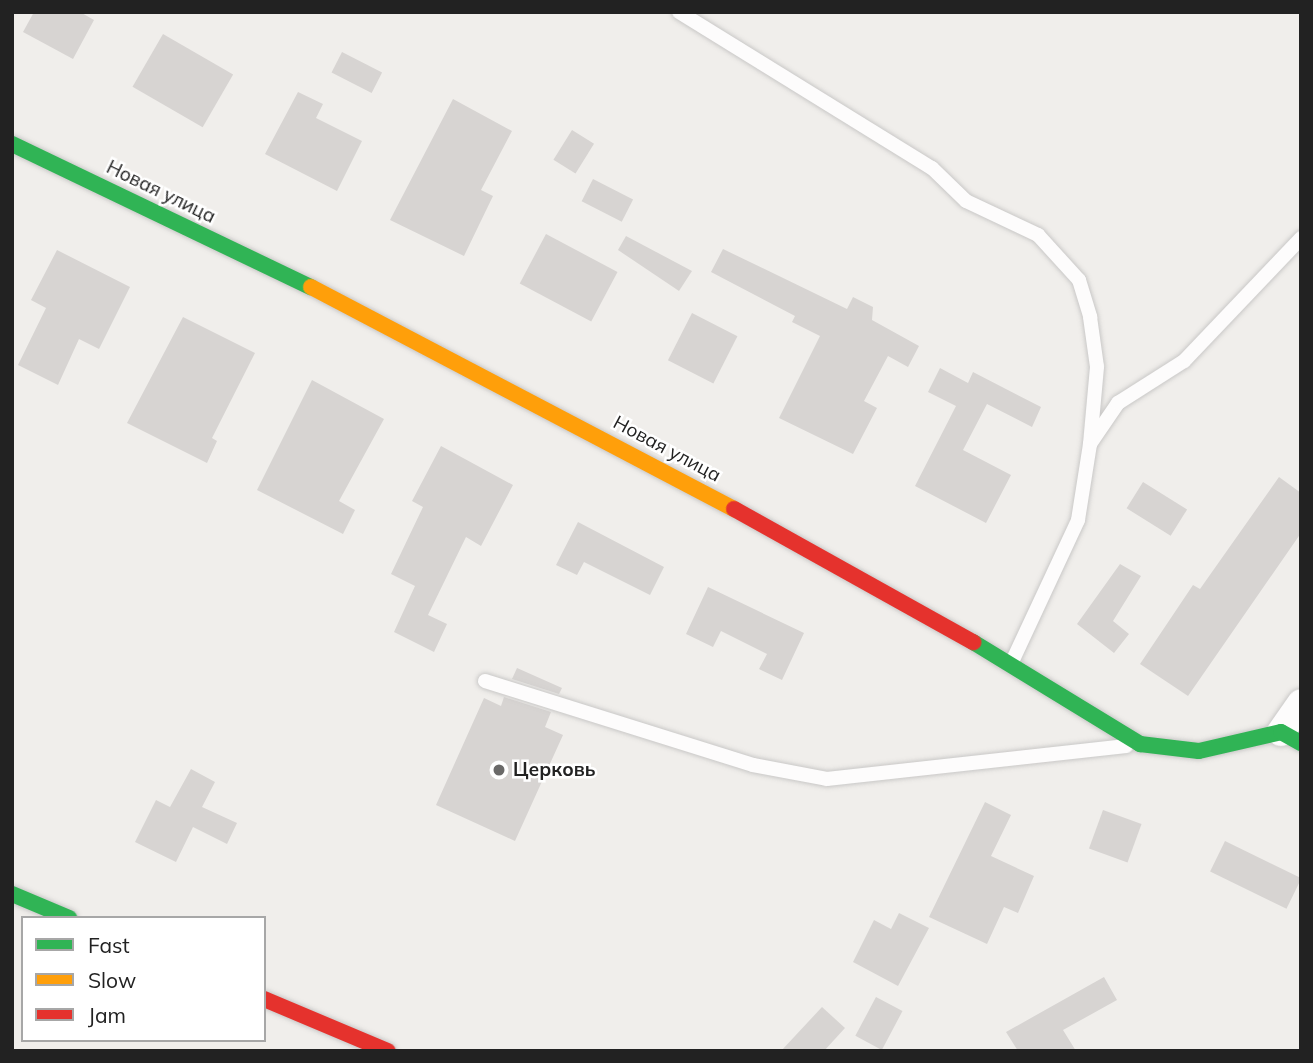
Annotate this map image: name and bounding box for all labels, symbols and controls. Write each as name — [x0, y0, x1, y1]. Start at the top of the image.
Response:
street label: Новая улица — [103, 156, 219, 228]
street label: Новая улица — [609, 411, 725, 487]
place label: Церковь — [513, 759, 595, 781]
marker: Церковь — [491, 762, 507, 778]
legend — [21, 916, 266, 1042]
text: Fast — [88, 932, 130, 958]
text: Slow — [88, 967, 136, 993]
text: Jam — [88, 1002, 126, 1028]

